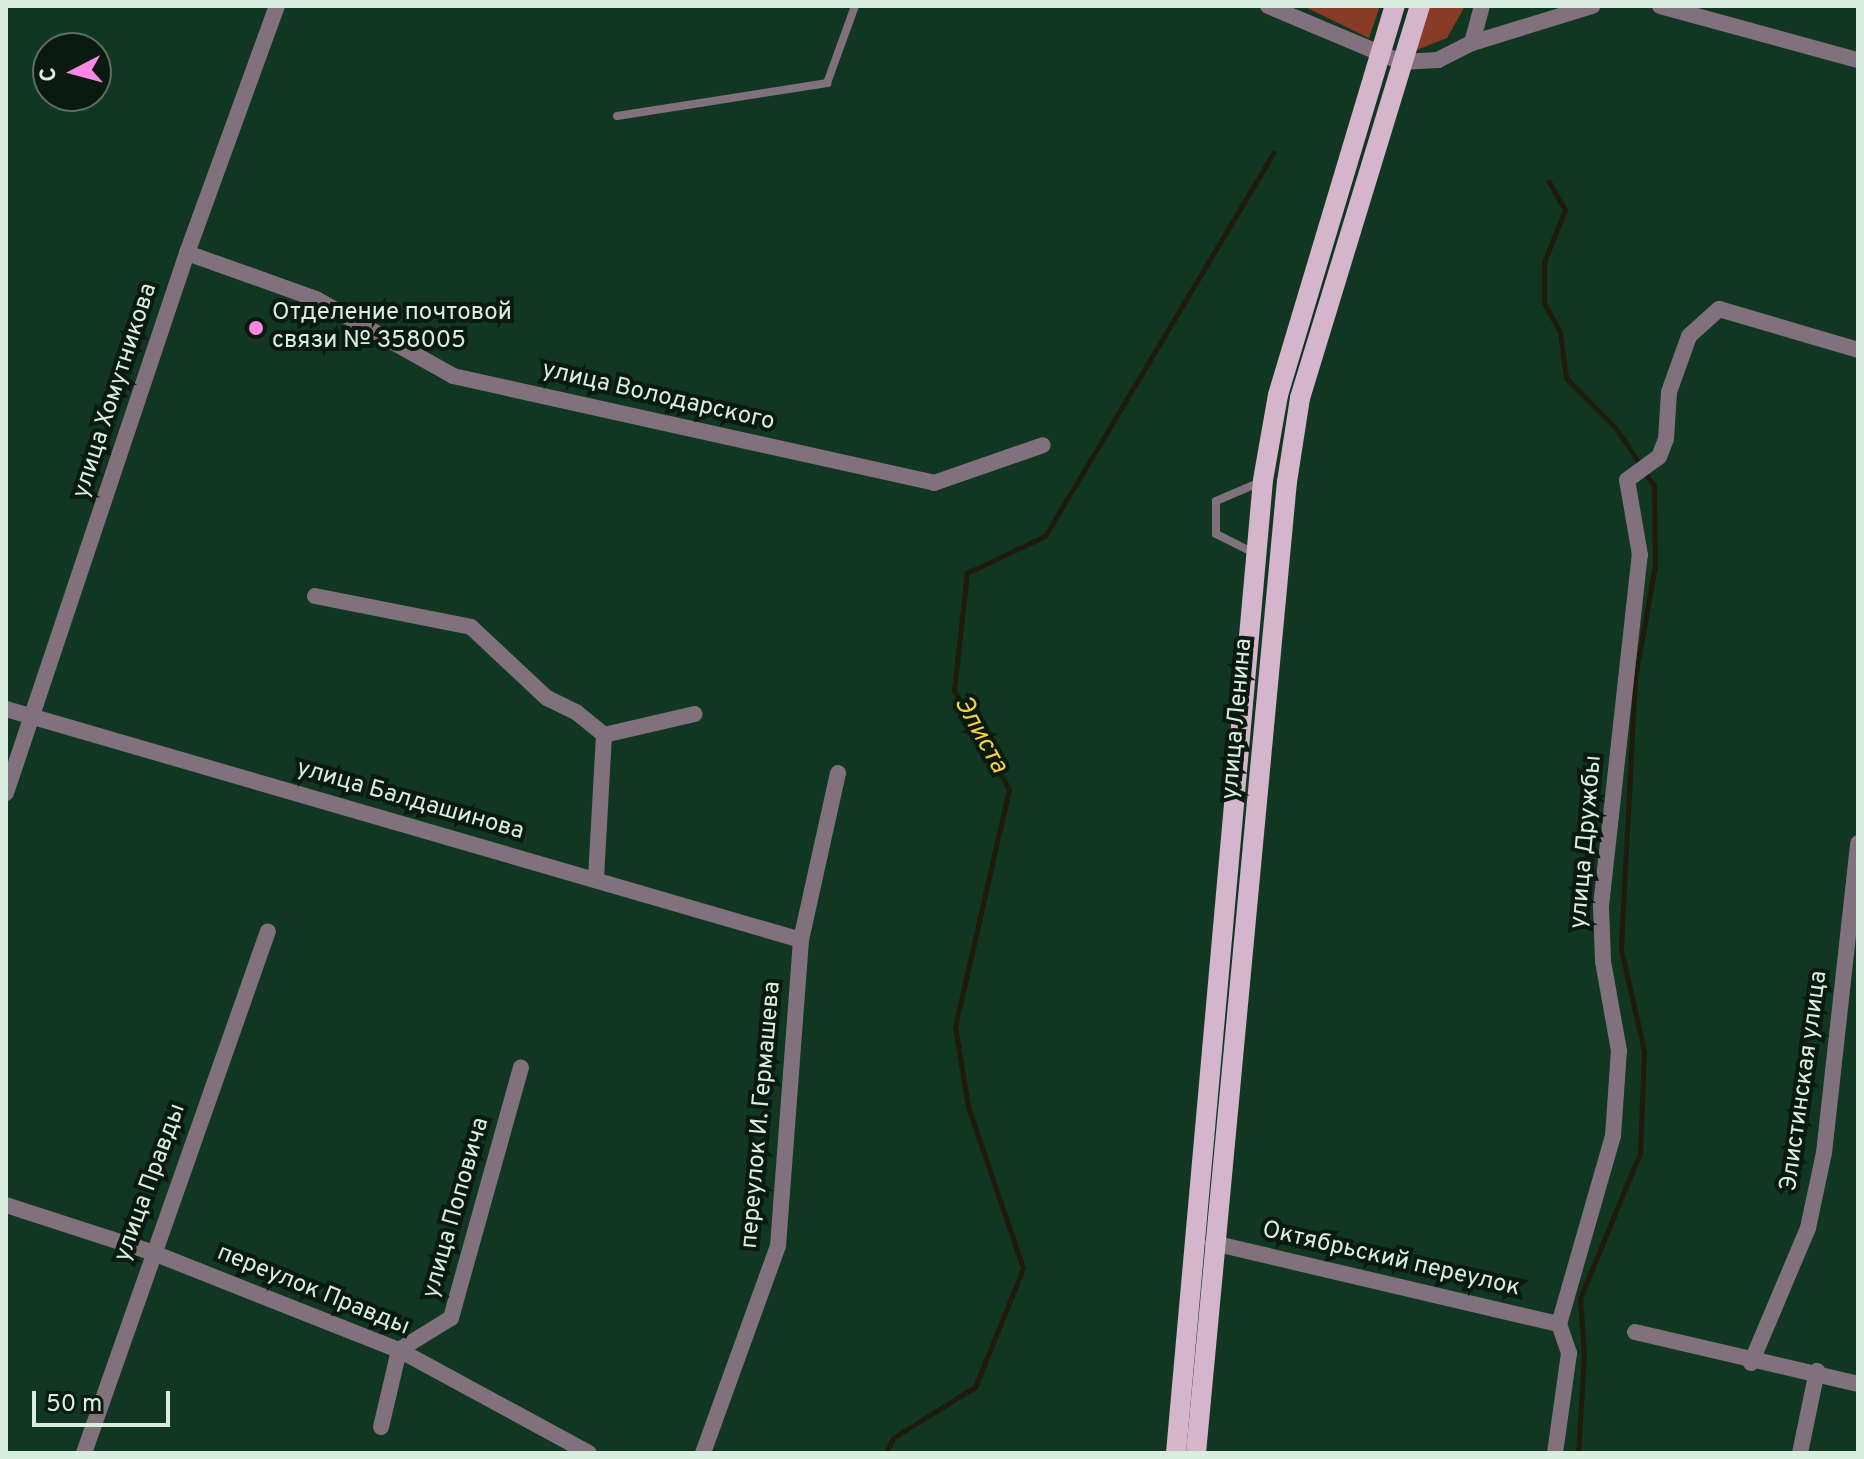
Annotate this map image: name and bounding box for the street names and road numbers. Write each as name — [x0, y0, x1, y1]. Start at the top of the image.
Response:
street label: улица Хомутникова — [68, 280, 164, 502]
street label: улица Володарского — [539, 356, 777, 438]
street label: улица Ленина — [1217, 637, 1259, 801]
street label: улица Дружбы — [1565, 754, 1609, 930]
street label: улица Балдашинова — [293, 755, 527, 847]
street label: Элистинская улица — [1775, 969, 1835, 1193]
street label: переулок И. Гермашева — [736, 980, 788, 1250]
street label: улица Правды — [109, 1100, 193, 1266]
street label: улица Поповича — [417, 1114, 497, 1302]
street label: Октябрьский переулок — [1259, 1216, 1523, 1304]
street label: переулок Правды — [213, 1239, 413, 1343]

